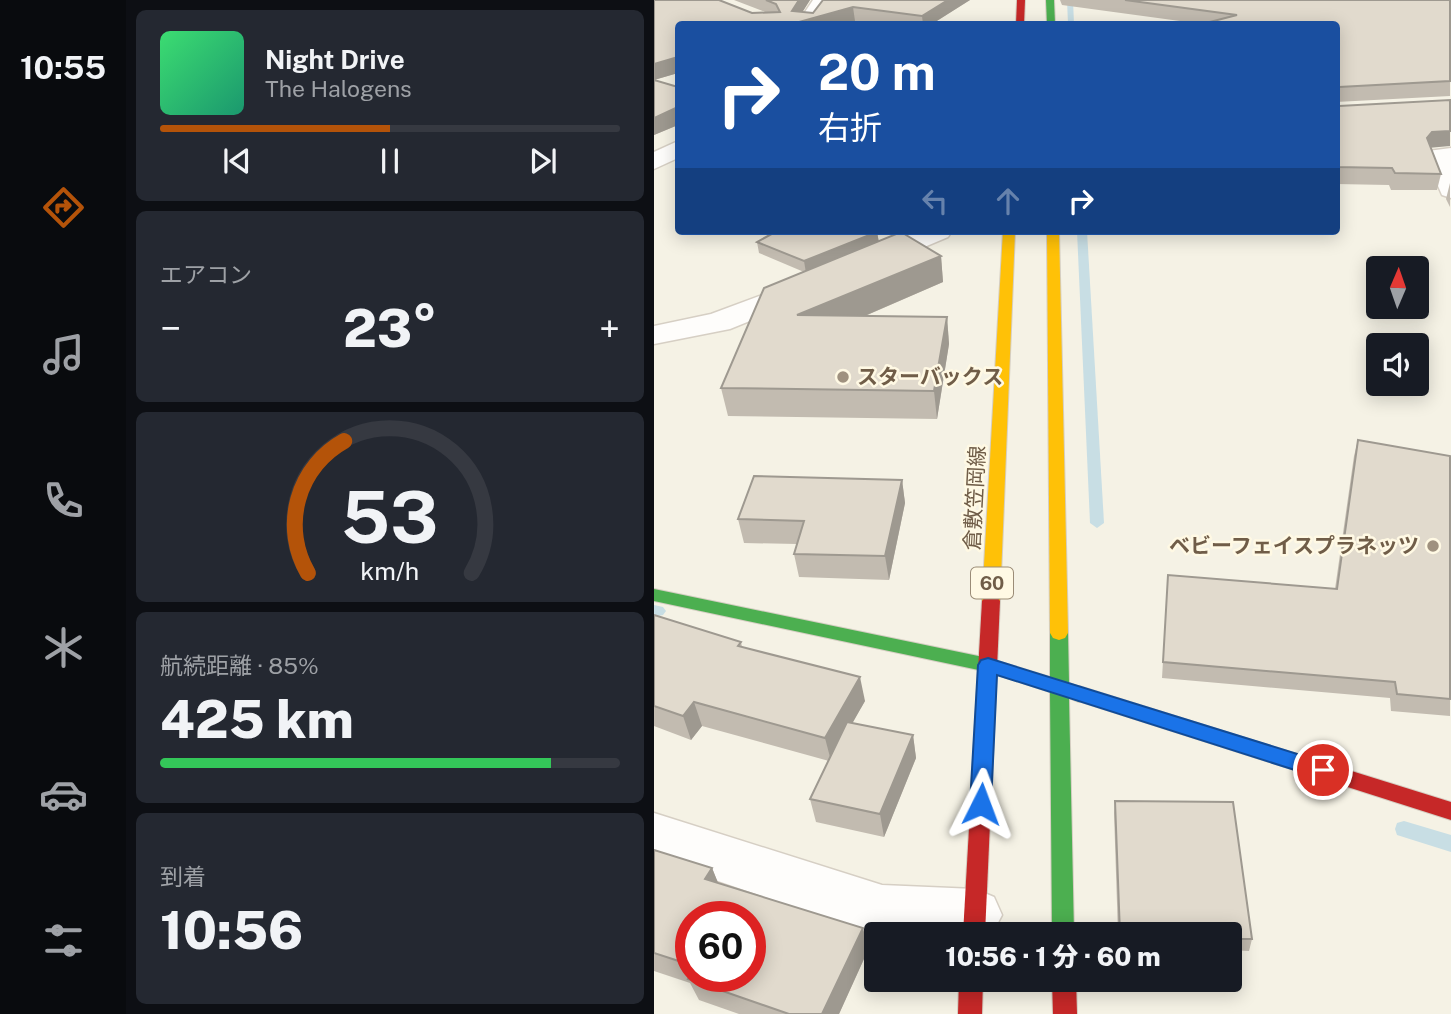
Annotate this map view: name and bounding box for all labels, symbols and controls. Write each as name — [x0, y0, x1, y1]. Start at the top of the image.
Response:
text: 20 m — [818, 43, 936, 101]
text: Night Drive — [265, 44, 405, 75]
text: 10:55 — [20, 49, 106, 86]
icon: right — [703, 49, 794, 140]
text: The Halogens — [265, 75, 412, 102]
text: 右折 — [818, 109, 882, 146]
icon: previous — [218, 142, 256, 180]
icon: pause — [371, 142, 409, 180]
icon: next — [524, 142, 562, 180]
icon: left — [916, 182, 954, 220]
icon: ahead — [989, 182, 1027, 220]
icon: right — [1062, 182, 1100, 220]
icon: directions — [39, 183, 88, 232]
north arrow — [1366, 256, 1429, 318]
map controls — [1366, 256, 1429, 396]
text: エアコン — [160, 261, 252, 288]
text: 23° — [343, 298, 437, 359]
text: − — [160, 306, 181, 351]
text: + — [599, 306, 620, 351]
icon: music — [39, 330, 88, 379]
button: sound — [1366, 333, 1429, 396]
place label: スターバックス — [857, 364, 1003, 389]
marker: スターバックス — [835, 369, 851, 385]
street label: 倉敷笠岡線 — [959, 445, 990, 551]
text: 53 — [341, 474, 439, 559]
icon: phone — [39, 476, 88, 525]
place label: ベビーフェイスプラネッツ — [1169, 533, 1419, 558]
marker: ベビーフェイスプラネッツ — [1425, 538, 1441, 554]
text: km/h — [361, 556, 419, 586]
road number: 60 — [971, 568, 1013, 598]
icon: climate — [39, 623, 88, 672]
text: 航続距離 · 85% — [160, 652, 319, 679]
text: 425 km — [160, 689, 354, 750]
pin — [1293, 740, 1353, 800]
icon: arrive — [1304, 751, 1342, 789]
position arrow — [944, 767, 1018, 841]
icon: car — [39, 770, 88, 819]
text: 到着 — [160, 863, 206, 890]
text: 10:56 — [160, 900, 303, 961]
speed limit sign: 60 — [675, 901, 766, 992]
icon: filters — [39, 916, 88, 965]
text: 10:56 · 1 分 · 60 m — [945, 941, 1161, 972]

